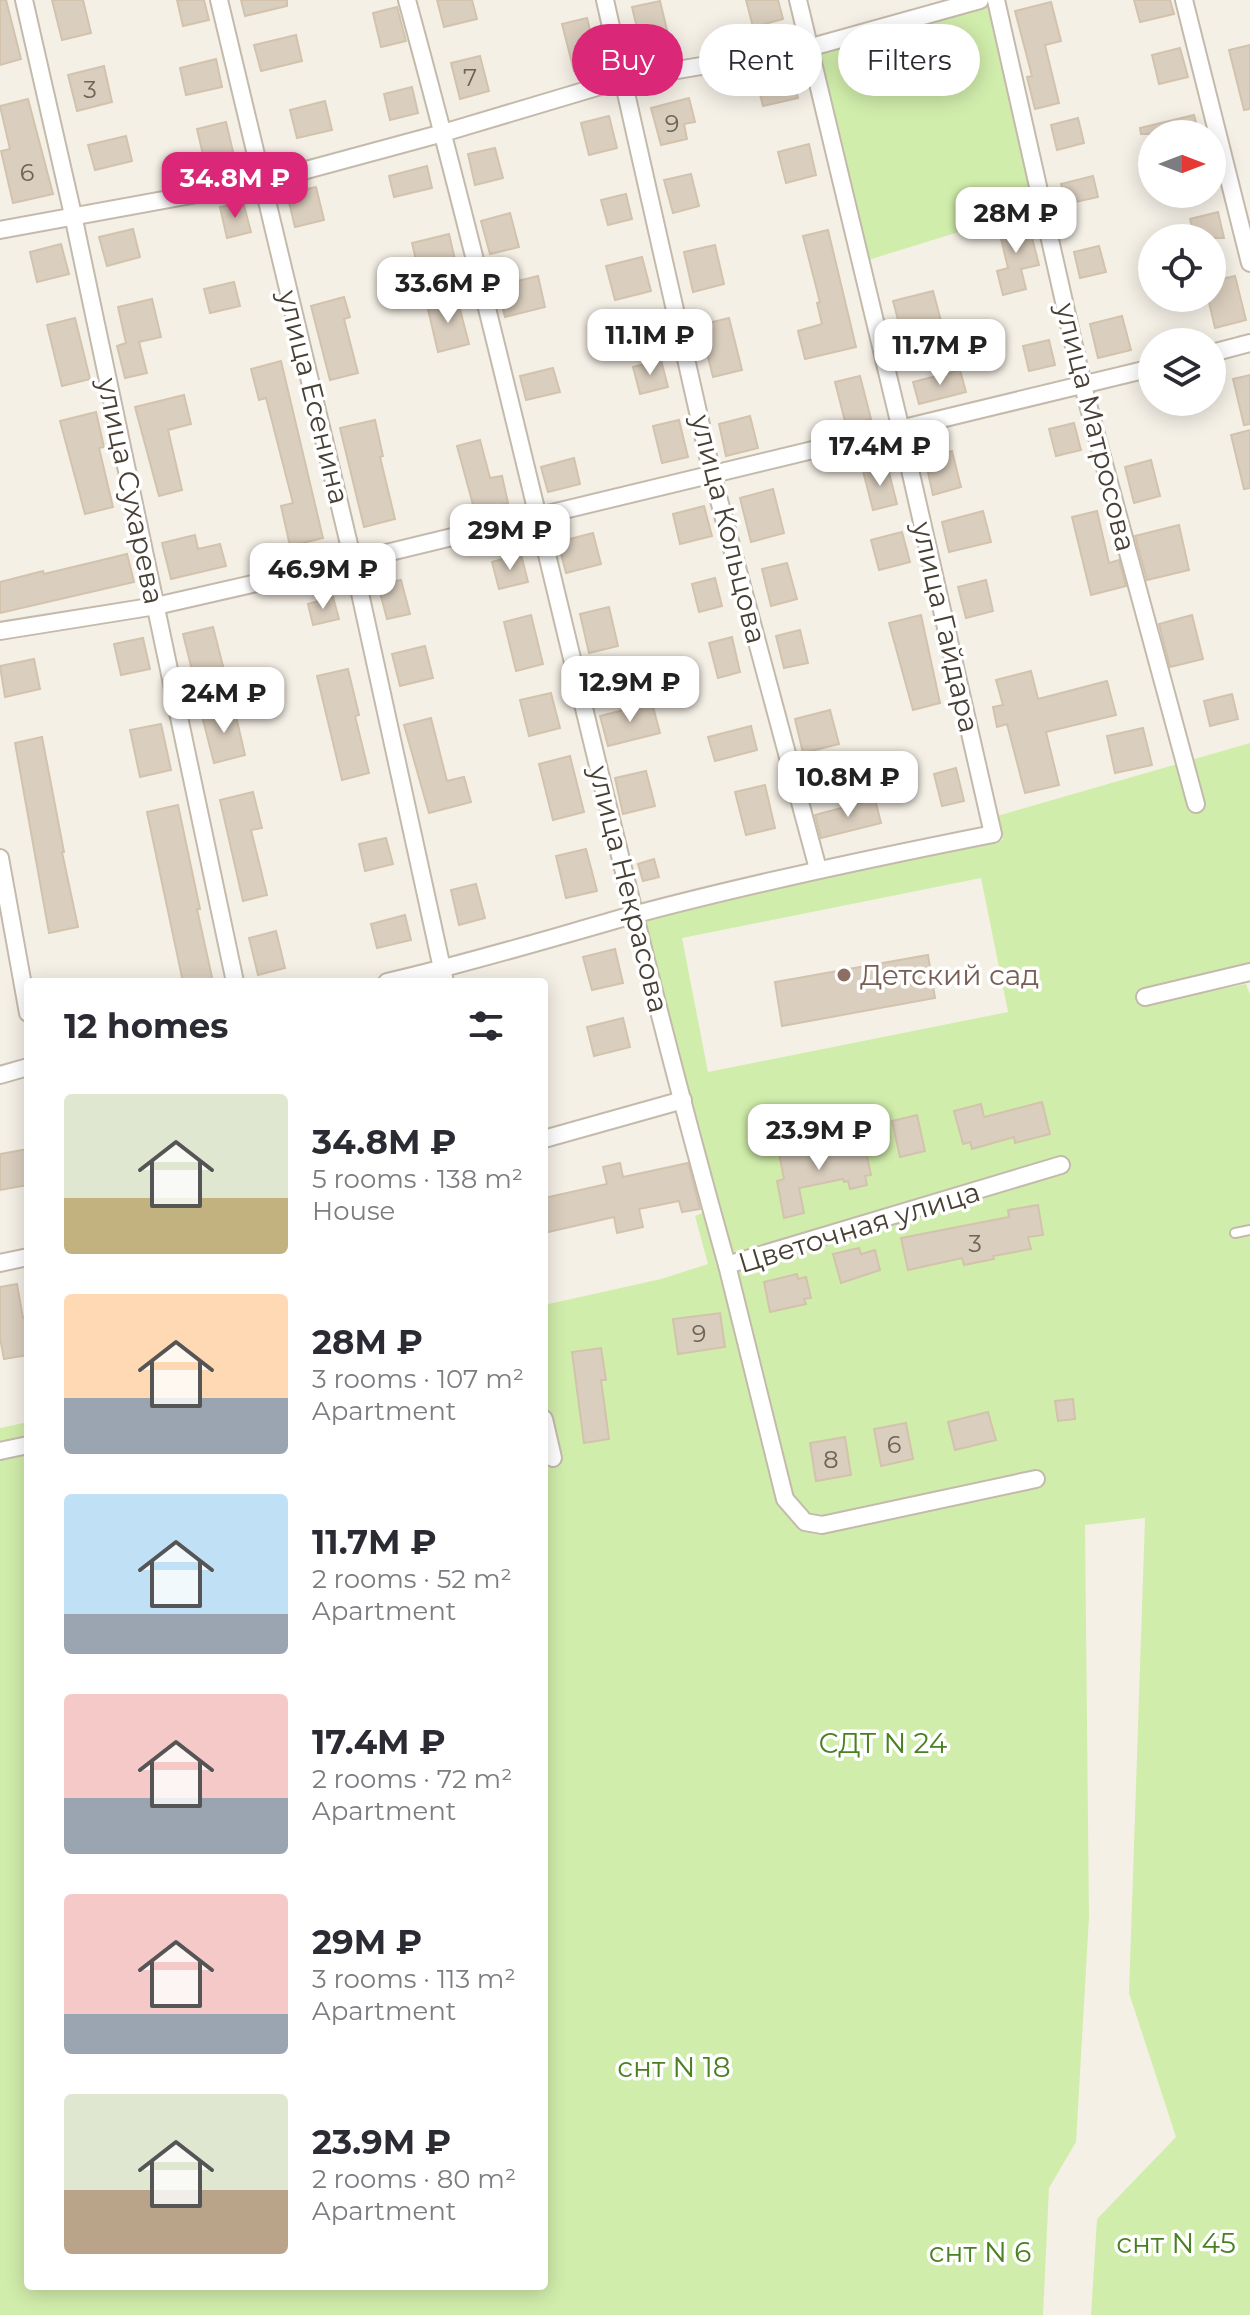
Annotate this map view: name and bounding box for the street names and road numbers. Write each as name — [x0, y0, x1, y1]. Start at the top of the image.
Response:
street label: улица Есенина — [271, 286, 357, 507]
street label: улица Матросова — [1048, 298, 1143, 555]
street label: улица Сухарева — [90, 374, 172, 607]
street label: улица Кольцова — [684, 410, 774, 647]
street label: улица Гайдара — [905, 517, 987, 736]
street label: улица Некрасова — [582, 761, 676, 1016]
street label: Цветочная улица — [734, 1174, 984, 1280]

